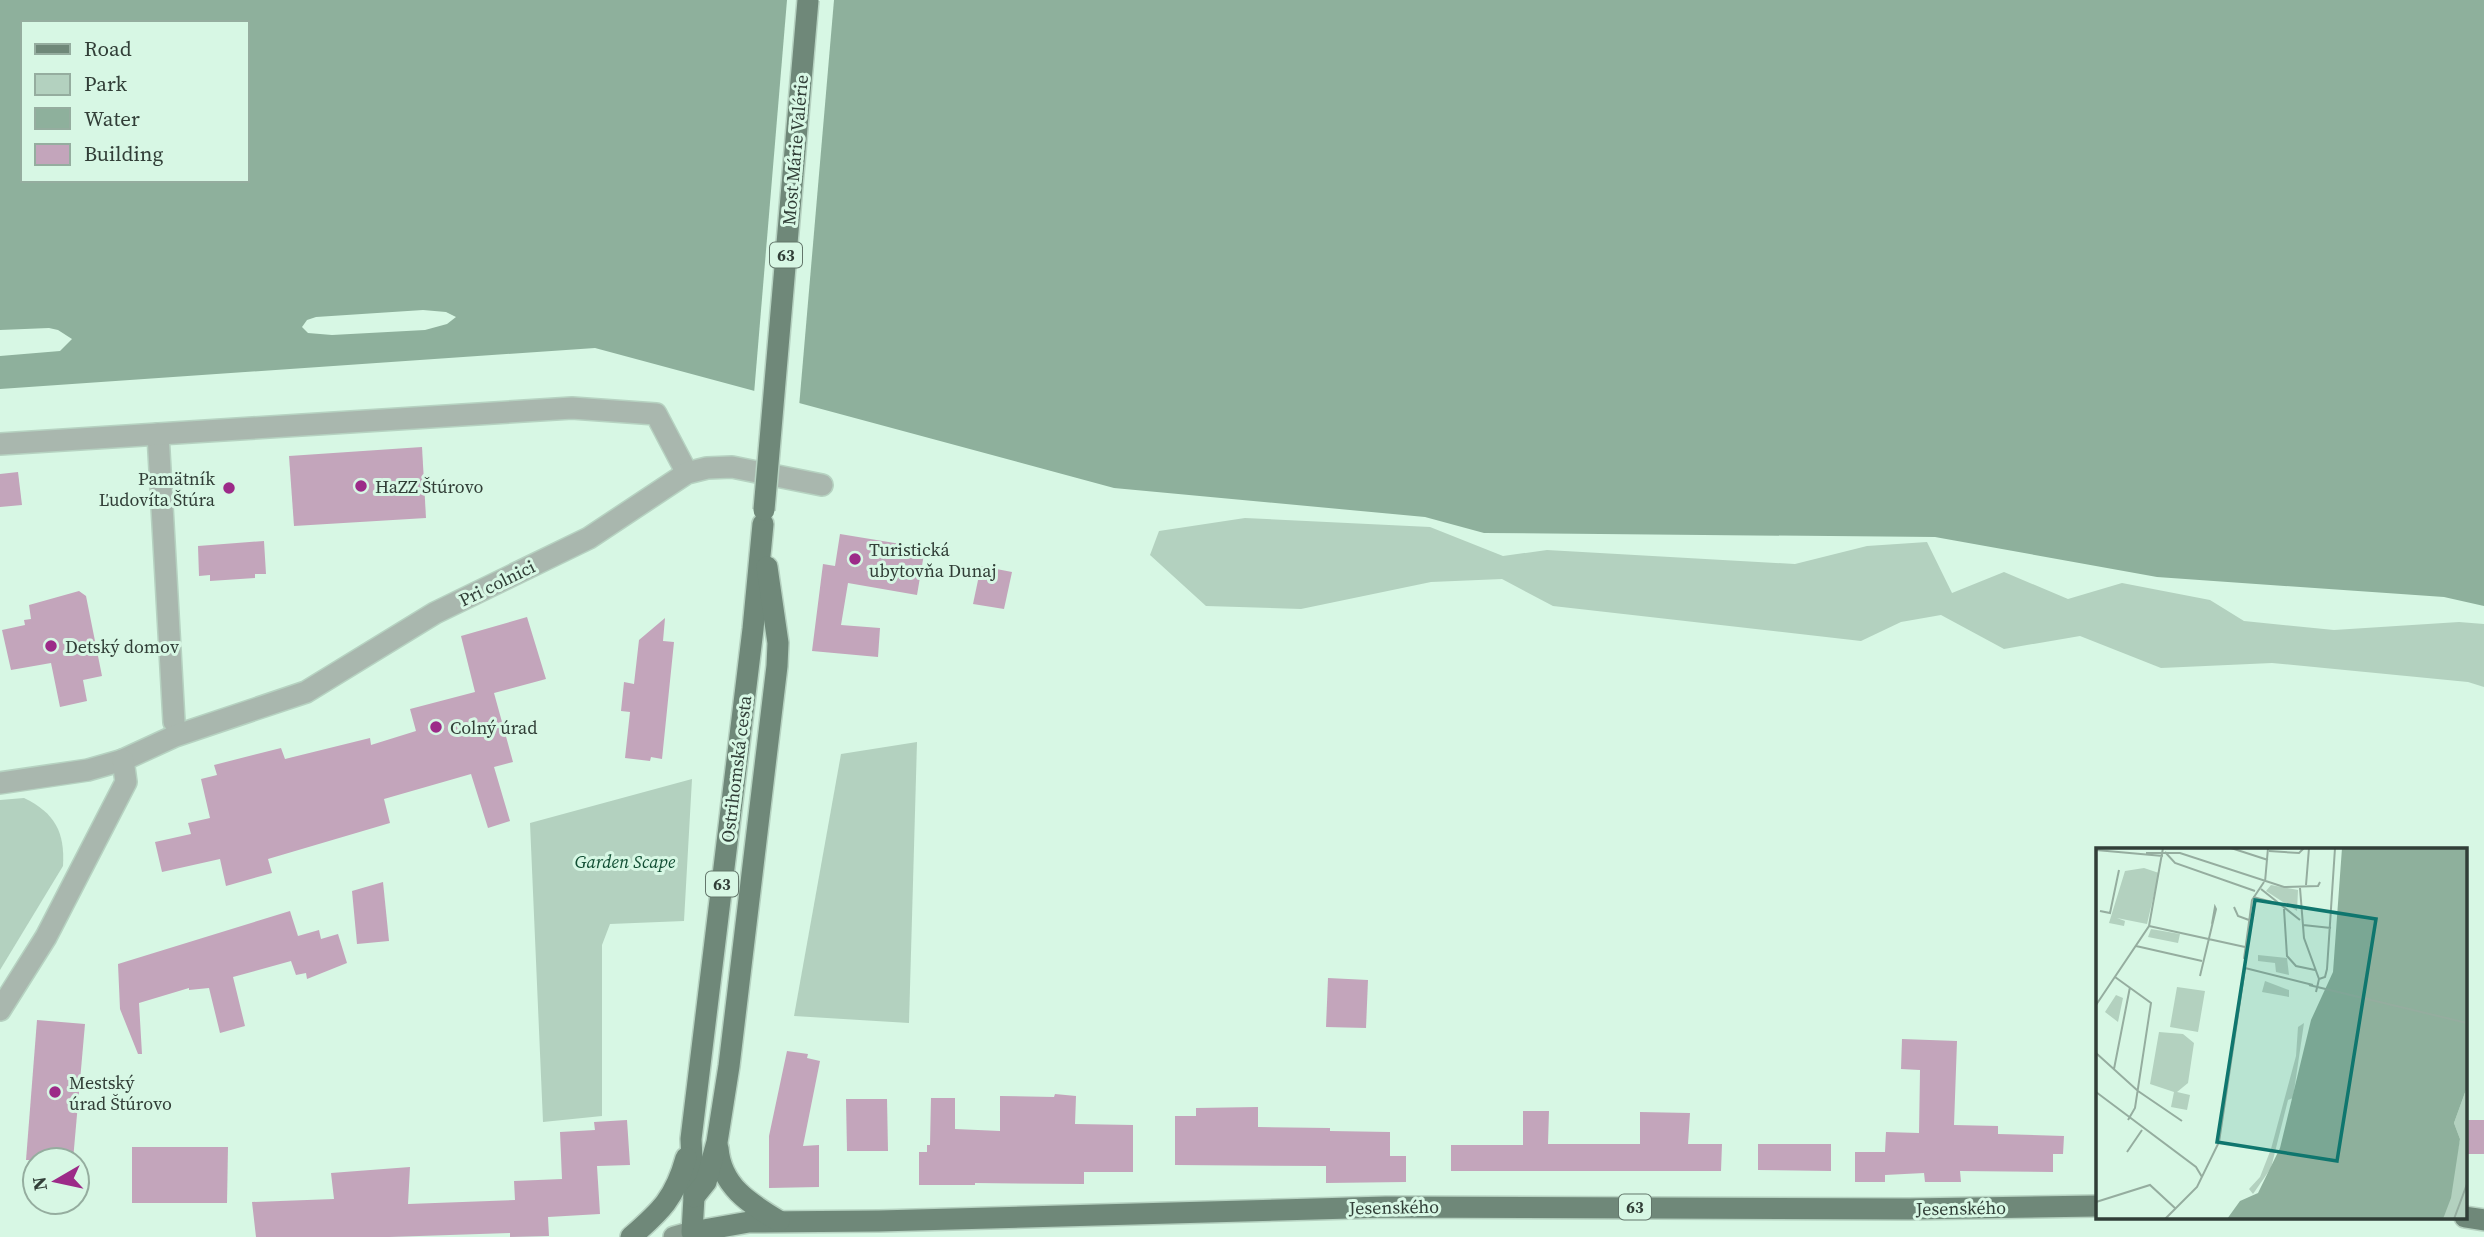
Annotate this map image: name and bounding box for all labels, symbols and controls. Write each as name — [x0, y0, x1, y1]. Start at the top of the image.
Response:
legend — [21, 21, 248, 182]
text: Road — [84, 34, 132, 63]
text: Park — [84, 69, 128, 98]
street label: Most Márie Valérie — [776, 74, 814, 226]
text: Water — [84, 104, 140, 133]
text: Building — [84, 139, 163, 168]
road number: 63 — [770, 243, 802, 268]
place label: Pamätník Ľudovíta Štúra — [99, 466, 216, 512]
place label: HaZZ Štúrovo — [375, 474, 483, 499]
marker: HaZZ Štúrovo — [353, 478, 369, 494]
marker: Pamätník Ľudovíta Štúra — [221, 480, 237, 496]
place label: Turistická ubytovňa Dunaj — [869, 537, 997, 583]
marker: Turistická ubytovňa Dunaj — [847, 551, 863, 567]
street label: Pri colnici — [455, 554, 539, 612]
place label: Detský domov — [65, 634, 179, 659]
marker: Detský domov — [43, 638, 59, 654]
street label: Ostrihomská cesta — [715, 693, 758, 844]
place label: Colný úrad — [450, 715, 537, 740]
marker: Colný úrad — [428, 719, 444, 735]
inset map — [2096, 848, 2466, 1220]
park label: Garden Scape — [575, 849, 676, 874]
road number: 63 — [706, 872, 738, 897]
place label: Mestský úrad Štúrovo — [69, 1070, 172, 1116]
marker: Mestský úrad Štúrovo — [47, 1084, 63, 1100]
north arrow — [21, 1146, 91, 1216]
text: N — [25, 1175, 53, 1193]
street label: Jesenského — [1348, 1194, 1439, 1220]
road number: 63 — [1619, 1194, 1651, 1219]
street label: Jesenského — [1915, 1195, 2006, 1221]

